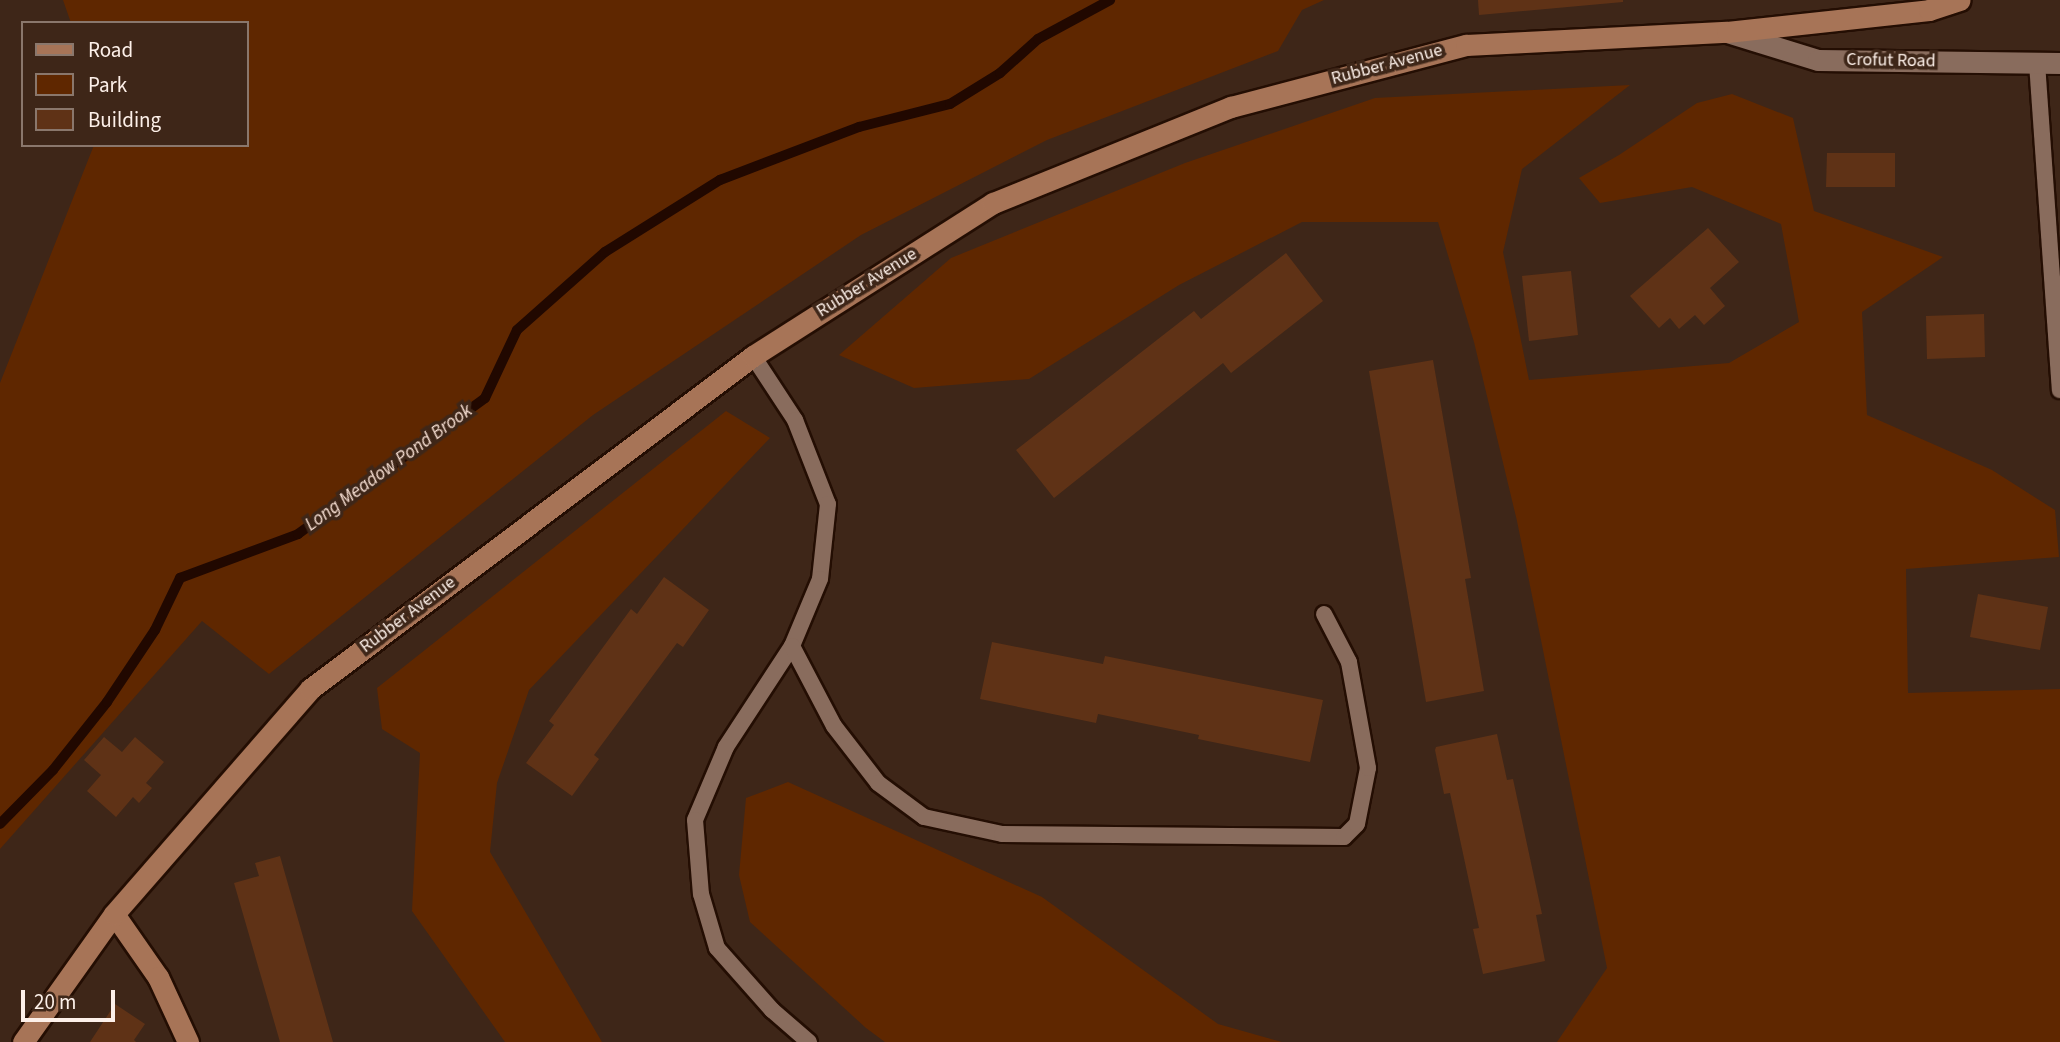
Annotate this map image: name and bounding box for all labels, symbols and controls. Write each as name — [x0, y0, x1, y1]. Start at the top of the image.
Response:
legend — [21, 21, 248, 147]
text: Road — [88, 35, 133, 65]
street label: Rubber Avenue — [1329, 40, 1445, 90]
street label: Crofut Road — [1846, 49, 1936, 73]
text: Park — [88, 70, 127, 100]
text: Building — [88, 105, 161, 135]
street label: Rubber Avenue — [813, 244, 921, 322]
water label: Long Meadow Pond Brook — [301, 400, 477, 536]
street label: Rubber Avenue — [356, 572, 460, 658]
scale bar — [24, 976, 119, 1020]
text: 20 m — [34, 987, 76, 1017]

